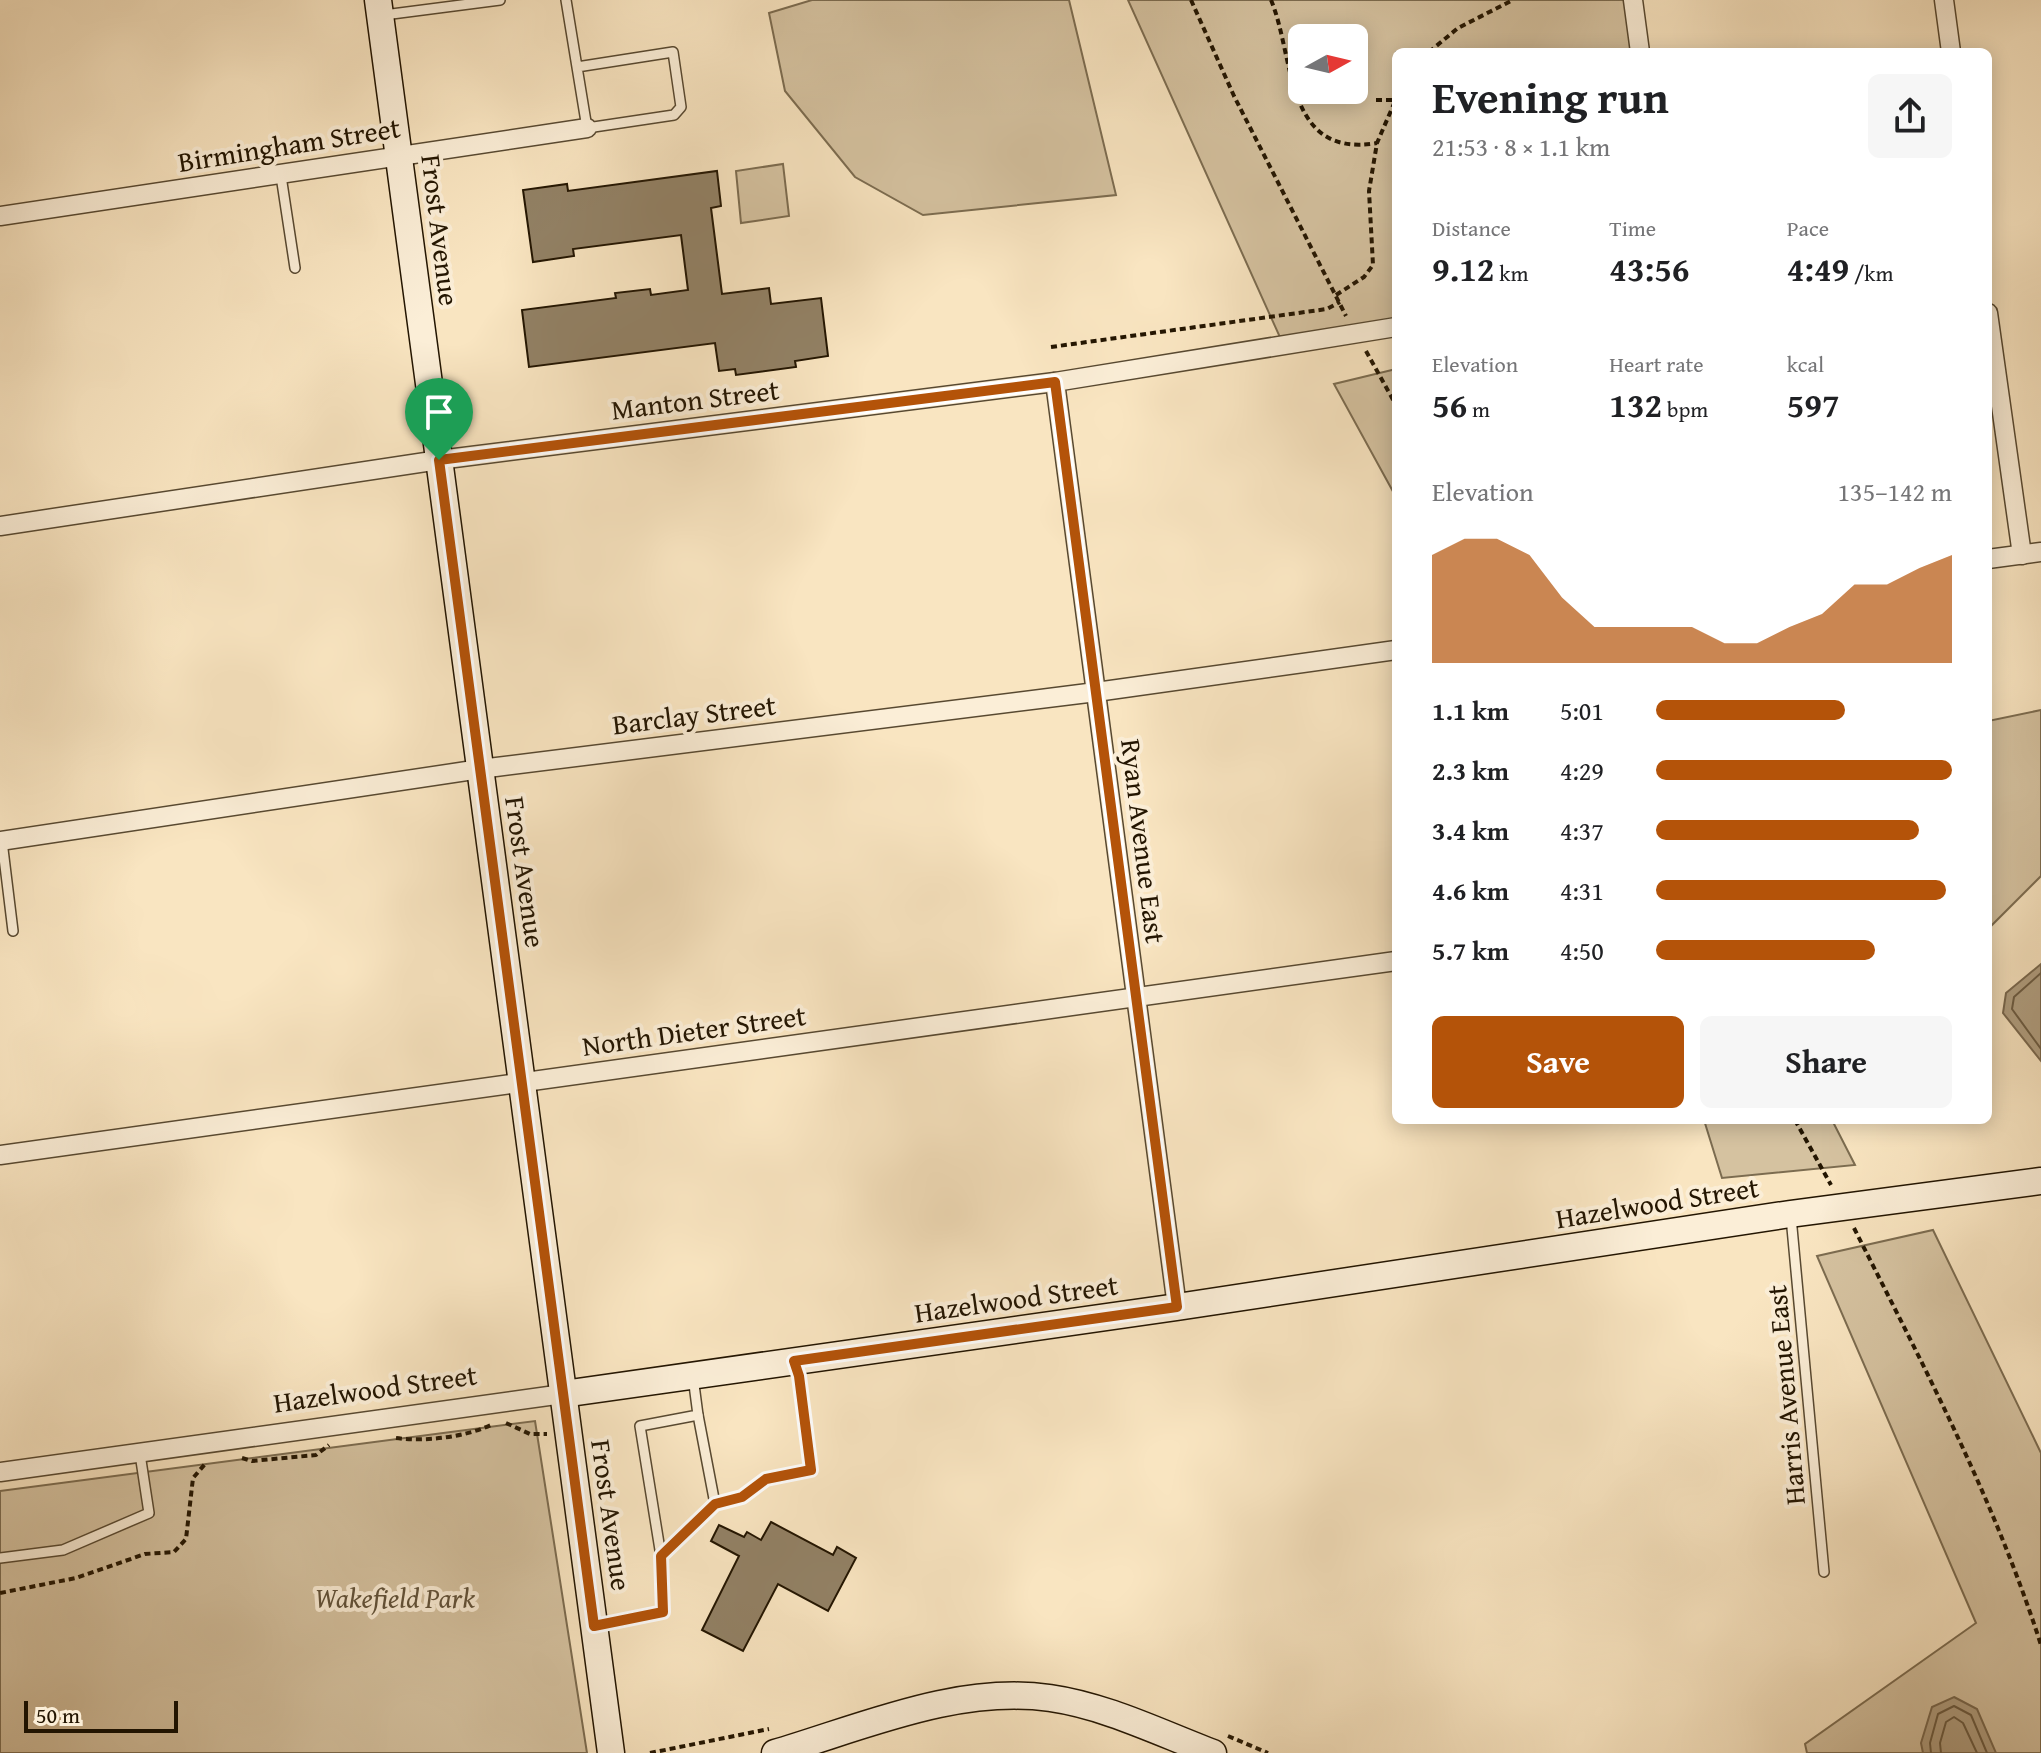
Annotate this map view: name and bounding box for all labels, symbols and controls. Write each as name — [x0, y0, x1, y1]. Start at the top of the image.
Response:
north arrow — [1288, 24, 1368, 104]
map controls — [1288, 24, 1368, 104]
text: Evening run — [1432, 65, 1669, 129]
button: share — [1868, 74, 1952, 158]
street label: Birmingham Street — [175, 106, 403, 182]
text: 21:53 · 8 × 1.1 km — [1432, 127, 1610, 166]
street label: Frost Avenue — [411, 152, 471, 308]
text: Distance — [1432, 212, 1511, 244]
text: Time — [1609, 212, 1656, 244]
text: Pace — [1787, 212, 1829, 244]
text: 9.12 — [1432, 244, 1494, 293]
text: 43:56 — [1609, 244, 1689, 293]
text: 4:49 — [1787, 244, 1849, 293]
text: km — [1494, 257, 1528, 289]
text: /km — [1849, 257, 1894, 289]
text: Elevation — [1432, 348, 1518, 380]
text: Heart rate — [1609, 348, 1704, 380]
text: kcal — [1787, 348, 1824, 380]
street label: Manton Street — [609, 368, 781, 430]
pin — [405, 378, 473, 460]
text: 56 — [1432, 380, 1467, 429]
text: 132 — [1609, 380, 1662, 429]
text: 597 — [1787, 380, 1840, 429]
icon: arrive — [417, 390, 461, 434]
text: m — [1467, 393, 1490, 425]
text: bpm — [1662, 393, 1708, 425]
text: Elevation — [1432, 472, 1534, 511]
text: 135–142 m — [1838, 472, 1952, 511]
street label: Barclay Street — [610, 684, 778, 744]
text: 1.1 km — [1432, 691, 1509, 730]
text: 5:01 — [1560, 691, 1604, 730]
street label: Ryan Avenue East — [1111, 737, 1177, 946]
text: 2.3 km — [1432, 751, 1509, 790]
text: 4:29 — [1560, 751, 1604, 790]
street label: Frost Avenue — [495, 794, 557, 950]
text: 3.4 km — [1432, 811, 1509, 850]
text: 4:37 — [1560, 811, 1604, 850]
text: 4.6 km — [1432, 871, 1509, 910]
text: 4:31 — [1560, 871, 1604, 910]
text: 5.7 km — [1432, 931, 1509, 970]
text: 4:50 — [1560, 931, 1604, 970]
street label: North Dieter Street — [580, 994, 809, 1066]
button: Save — [1432, 1016, 1684, 1108]
button: Share — [1700, 1016, 1952, 1108]
street label: Hazelwood Street — [1553, 1166, 1762, 1238]
street label: Hazelwood Street — [912, 1263, 1120, 1333]
street label: Harris Avenue East — [1755, 1283, 1815, 1507]
street label: Hazelwood Street — [271, 1353, 479, 1423]
street label: Frost Avenue — [581, 1437, 643, 1593]
park label: Wakefield Park — [315, 1577, 475, 1618]
scale bar — [24, 1697, 178, 1733]
text: 50 m — [36, 1699, 80, 1731]

